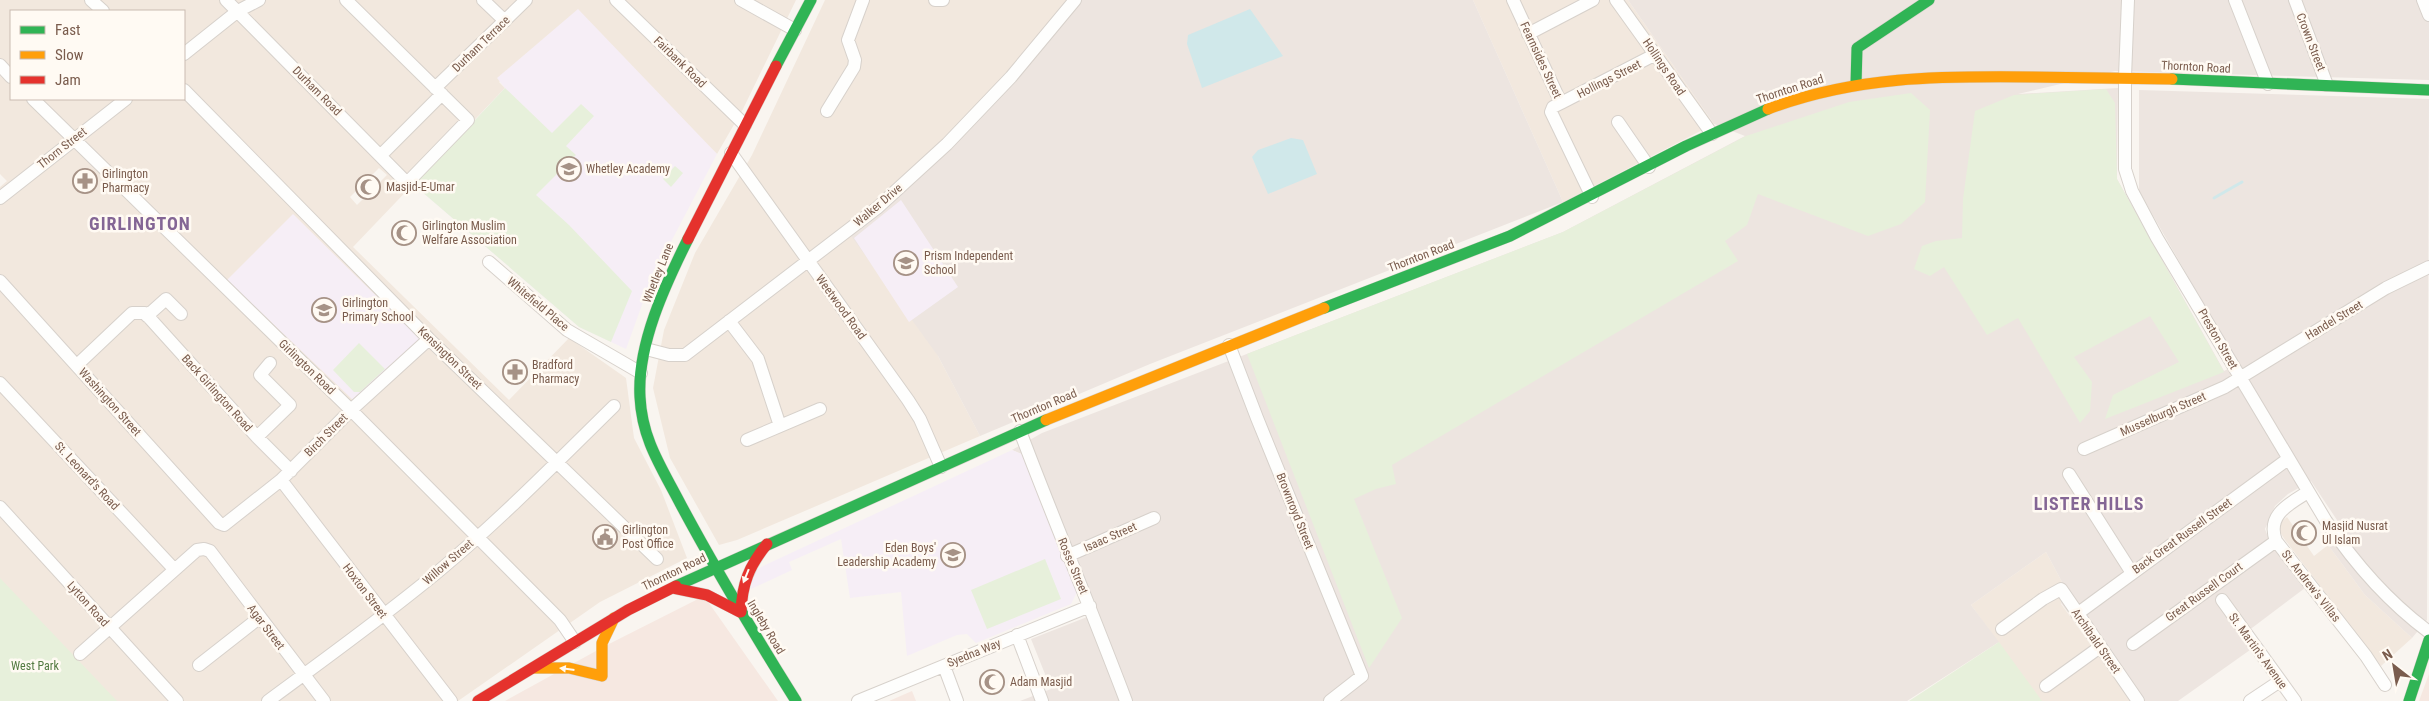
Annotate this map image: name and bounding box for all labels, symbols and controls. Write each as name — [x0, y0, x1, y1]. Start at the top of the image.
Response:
legend — [10, 10, 185, 100]
street label: Crown Street — [2294, 11, 2329, 73]
street label: Durham Terrace — [449, 13, 513, 75]
street label: Fearnsides Street — [1517, 20, 1565, 101]
text: Fast — [55, 21, 80, 39]
street label: Fairbank Road — [651, 34, 709, 90]
street label: Hollings Road — [1640, 36, 1688, 98]
text: Slow — [55, 46, 84, 64]
street label: Hollings Street — [1575, 57, 1644, 101]
street label: Thornton Road — [2161, 58, 2231, 76]
street label: Durham Road — [290, 64, 345, 119]
text: Jam — [55, 71, 81, 89]
street label: Thornton Road — [1755, 72, 1825, 106]
street label: Thorn Street — [35, 124, 90, 171]
school or university icon: Whetley Academy — [556, 156, 582, 182]
place label: Whetley Academy — [586, 162, 670, 176]
place label: Girlington Pharmacy — [102, 167, 149, 195]
pharmacy icon: Girlington Pharmacy — [72, 168, 98, 194]
mosque icon: Masjid-E-Umar — [355, 174, 381, 200]
place label: Masjid-E-Umar — [386, 180, 455, 194]
street label: Walker Drive — [851, 181, 905, 229]
district label: GIRLINGTON — [89, 213, 191, 234]
place label: Girlington Muslim Welfare Association — [422, 219, 517, 247]
mosque icon: Girlington Muslim Welfare Association — [391, 220, 417, 246]
street label: Thornton Road — [1386, 237, 1456, 275]
street label: Whetley Lane — [640, 241, 676, 305]
place label: Prism Independent School — [924, 249, 1013, 277]
school or university icon: Prism Independent School — [893, 250, 919, 276]
street label: Weetwood Road — [813, 272, 869, 342]
street label: Whitefield Place — [504, 274, 572, 334]
place label: Girlington Primary School — [342, 296, 414, 324]
school or university icon: Girlington Primary School — [311, 297, 337, 323]
street label: Handel Street — [2303, 297, 2366, 343]
street label: Preston Street — [2195, 306, 2241, 372]
street label: Kensington Street — [415, 324, 485, 392]
street label: Girlington Road — [276, 337, 338, 397]
street label: Back Girlington Road — [179, 352, 255, 434]
place label: Bradford Pharmacy — [532, 358, 579, 386]
pharmacy icon: Bradford Pharmacy — [502, 359, 528, 385]
street label: Washington Street — [76, 365, 144, 439]
street label: Thornton Road — [1009, 386, 1079, 426]
street label: Musselburgh Street — [2118, 389, 2208, 439]
street label: Birch Street — [302, 410, 351, 459]
street label: St. Leonard's Road — [52, 439, 122, 513]
street label: Brownroyd Street — [1273, 471, 1317, 552]
district label: LISTER HILLS — [2034, 493, 2144, 514]
street label: Back Great Russell Street — [2130, 495, 2235, 577]
street label: Isaac Street — [1081, 519, 1139, 555]
place label: Masjid Nusrat Ul Islam — [2322, 519, 2388, 547]
mosque icon: Masjid Nusrat Ul Islam — [2291, 520, 2317, 546]
place label: Girlington Post Office — [622, 523, 674, 551]
public building icon: Girlington Post Office — [592, 524, 618, 550]
street label: Willow Street — [420, 536, 476, 588]
street label: Rosse Street — [1055, 536, 1091, 597]
place label: Eden Boys' Leadership Academy — [837, 541, 936, 569]
school or university icon: Eden Boys' Leadership Academy — [940, 542, 966, 568]
street label: St. Andrew's Villas — [2279, 547, 2343, 625]
street label: Thornton Road — [640, 550, 708, 594]
street label: Great Russell Court — [2163, 559, 2245, 625]
street label: Hoxton Street — [340, 561, 390, 621]
one-way arrow — [741, 569, 749, 583]
street label: Lytton Road — [64, 579, 112, 629]
street label: Ingleby Road — [744, 597, 788, 657]
street label: Agar Street — [244, 602, 288, 653]
street label: Archibald Street — [2069, 606, 2124, 676]
street label: St. Martin's Avenue — [2226, 610, 2290, 692]
street label: Syedna Way — [945, 636, 1003, 670]
north arrow — [2369, 641, 2419, 691]
text: N — [2380, 646, 2395, 664]
park label: West Park — [11, 659, 59, 673]
one-way arrow — [559, 665, 575, 673]
mosque icon: Adam Masjid — [979, 669, 1005, 695]
place label: Adam Masjid — [1010, 675, 1072, 689]

